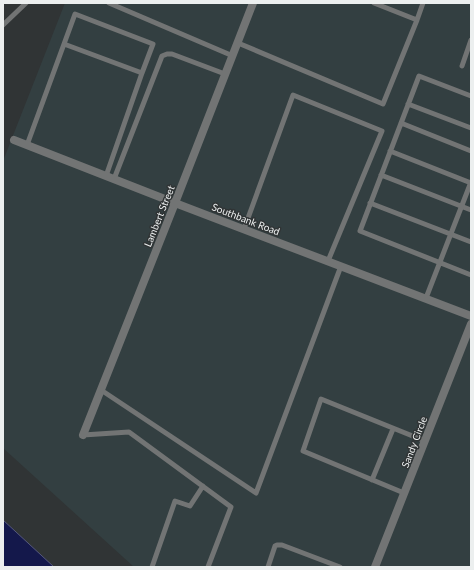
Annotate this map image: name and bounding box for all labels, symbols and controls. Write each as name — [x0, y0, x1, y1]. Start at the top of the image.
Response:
street label: Lambert Street — [141, 183, 177, 249]
street label: Southbank Road — [210, 201, 282, 237]
street label: Sandy Circle — [399, 415, 429, 469]

